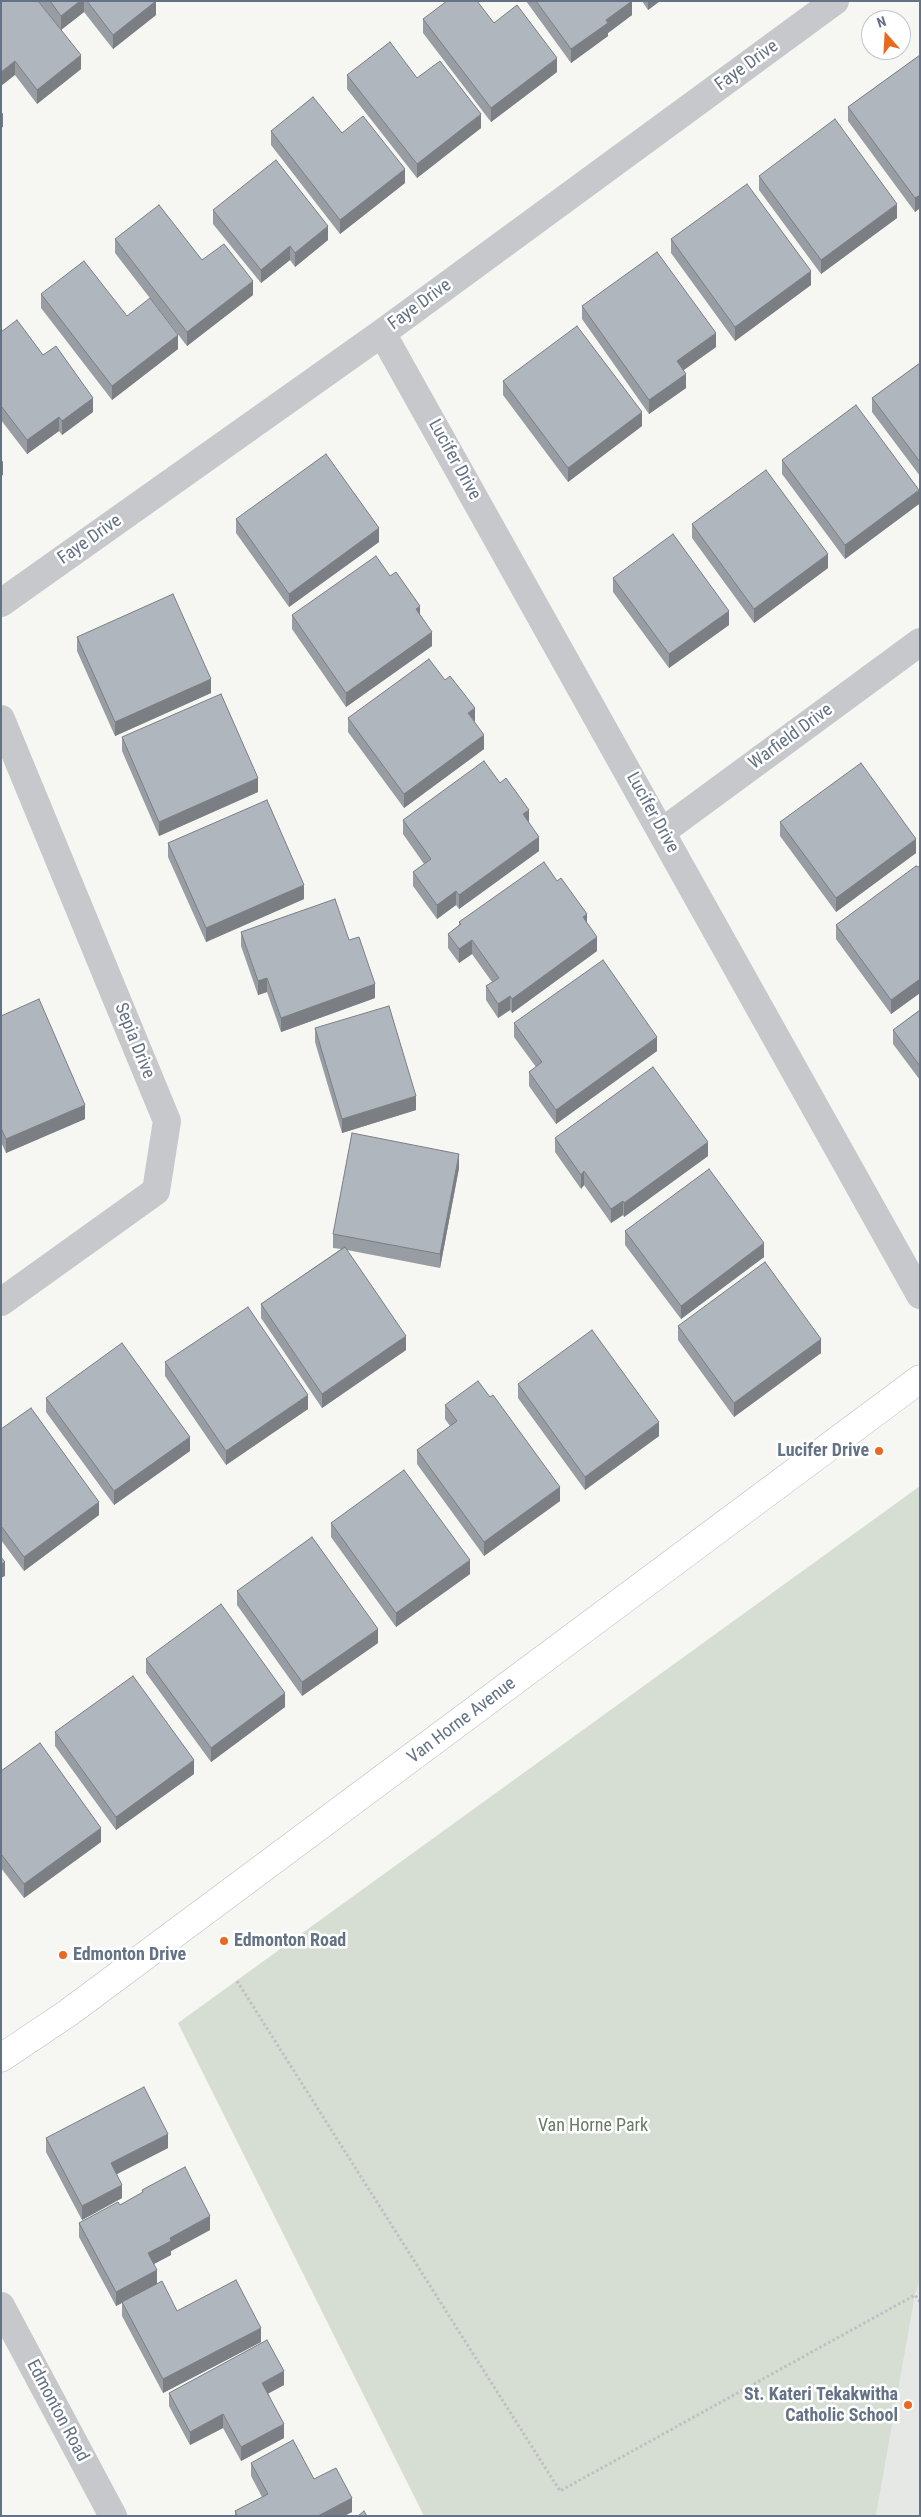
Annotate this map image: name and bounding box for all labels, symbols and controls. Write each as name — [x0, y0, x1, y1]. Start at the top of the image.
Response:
north arrow — [861, 10, 911, 60]
text: N — [875, 13, 888, 31]
street label: Faye Drive — [711, 36, 783, 96]
street label: Faye Drive — [384, 275, 456, 335]
street label: Lucifer Drive — [423, 416, 485, 504]
street label: Faye Drive — [54, 510, 126, 570]
street label: Warfield Drive — [745, 699, 837, 775]
street label: Lucifer Drive — [621, 769, 683, 857]
street label: Sepia Drive — [109, 1000, 159, 1082]
place label: Lucifer Drive — [777, 1440, 869, 1462]
marker: Lucifer Drive — [873, 1445, 885, 1457]
street label: Van Horne Avenue — [404, 1673, 520, 1769]
place label: Edmonton Road — [234, 1930, 346, 1952]
marker: Edmonton Road — [218, 1935, 230, 1947]
place label: Edmonton Drive — [73, 1944, 186, 1966]
marker: Edmonton Drive — [57, 1949, 69, 1961]
park label: Van Horne Park — [538, 2115, 648, 2137]
street label: Edmonton Road — [21, 2356, 93, 2466]
place label: St. Kateri Tekakwitha Catholic School — [744, 2384, 898, 2426]
marker: St. Kateri Tekakwitha Catholic School — [902, 2399, 914, 2411]

